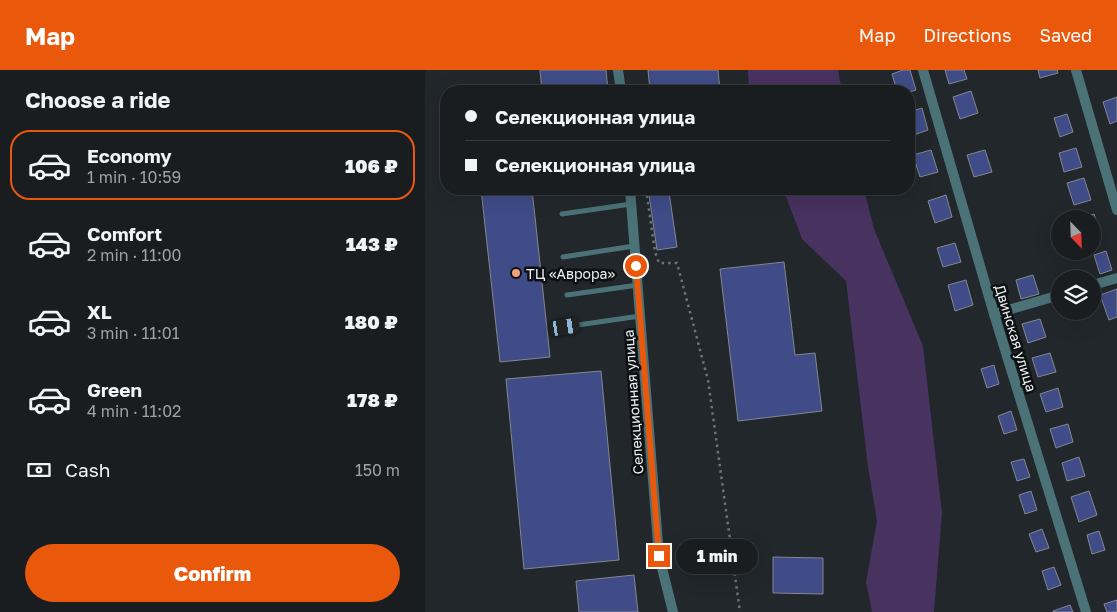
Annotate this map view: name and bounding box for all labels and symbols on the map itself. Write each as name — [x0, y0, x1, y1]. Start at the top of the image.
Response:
north arrow — [1051, 210, 1101, 260]
route start — [625, 255, 647, 277]
place label: ТЦ «Аврора» — [526, 265, 615, 282]
marker: ТЦ «Аврора» — [510, 267, 522, 279]
street label: Двинская улица — [992, 282, 1040, 394]
car — [549, 317, 580, 337]
street label: Селекционная улица — [619, 329, 647, 475]
callout: 1 min — [677, 538, 759, 574]
route end — [648, 545, 670, 567]

